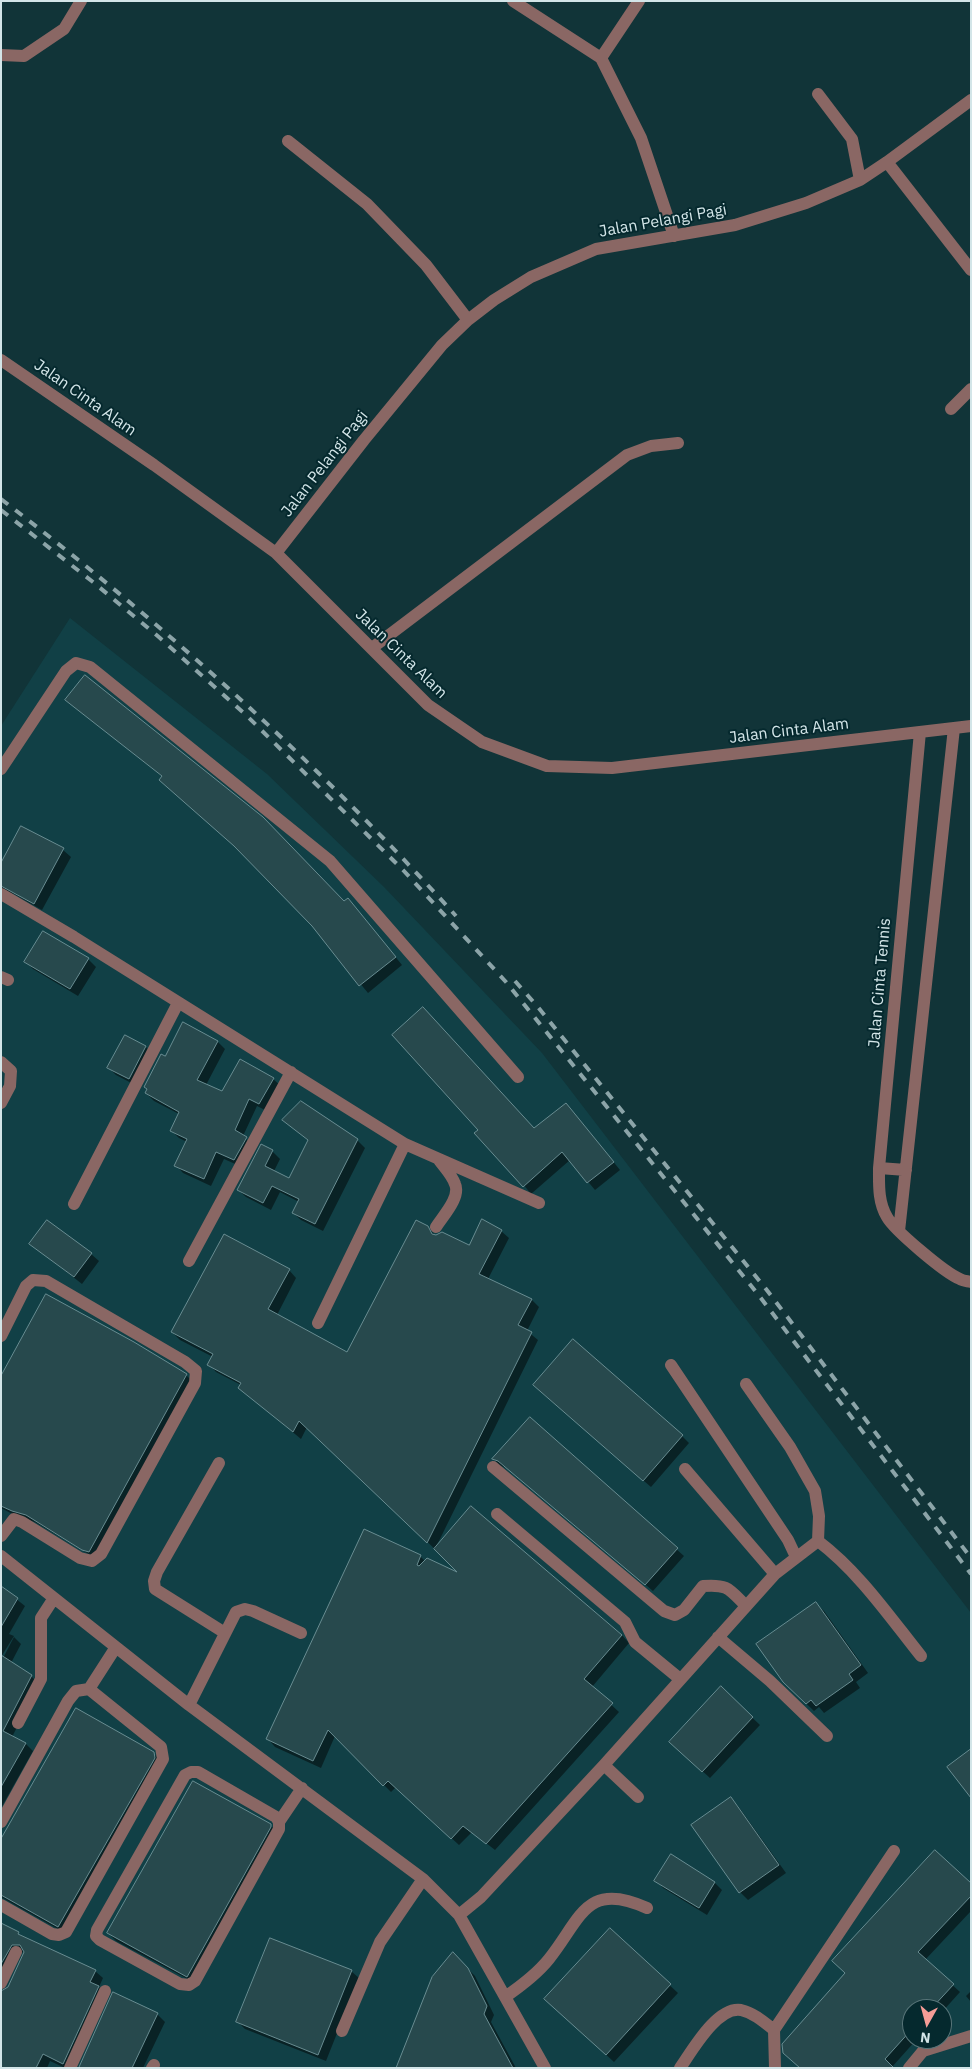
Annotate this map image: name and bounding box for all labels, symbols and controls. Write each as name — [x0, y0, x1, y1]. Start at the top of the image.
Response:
street label: Jalan Pelangi Pagi — [598, 200, 728, 242]
street label: Jalan Cinta Alam — [30, 356, 140, 440]
street label: Jalan Pelangi Pagi — [278, 407, 372, 521]
street label: Jalan Cinta Alam — [351, 605, 451, 703]
street label: Jalan Cinta Alam — [728, 714, 850, 748]
street label: Jalan Cinta Tennis — [865, 917, 895, 1049]
north arrow — [902, 1999, 952, 2049]
text: N — [919, 2028, 931, 2047]

